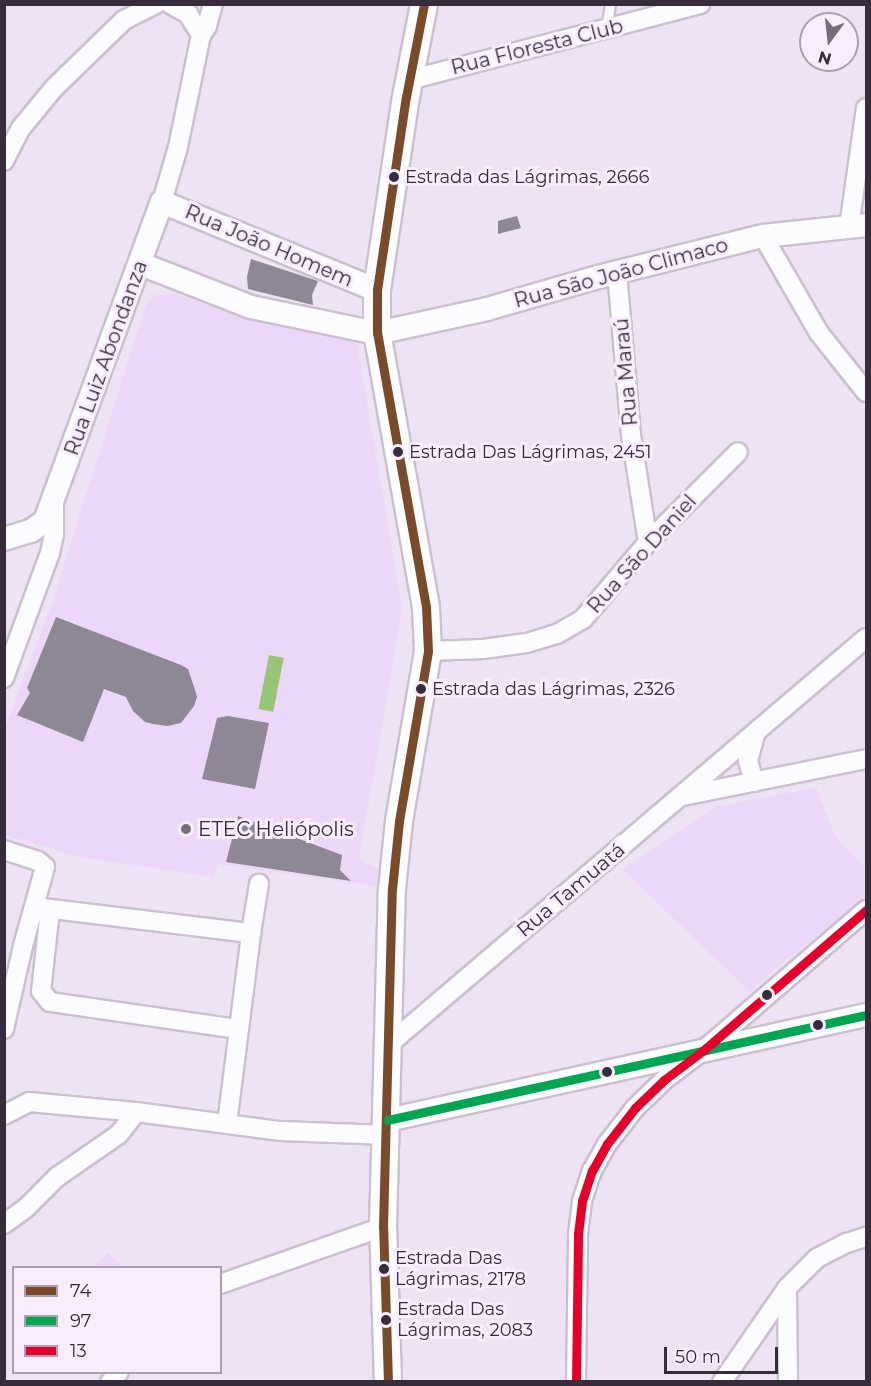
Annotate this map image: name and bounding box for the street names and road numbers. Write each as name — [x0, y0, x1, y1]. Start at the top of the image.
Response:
street label: Rua Floresta Club — [448, 14, 626, 80]
street label: Rua João Homem — [181, 200, 357, 292]
street label: Rua São João Climaco — [511, 233, 731, 313]
street label: Rua Luiz Abondanza — [60, 257, 152, 459]
street label: Rua Maraú — [609, 317, 643, 427]
street label: Rua São Daniel — [582, 490, 702, 618]
street label: Rua Tamuatá — [512, 838, 630, 942]

